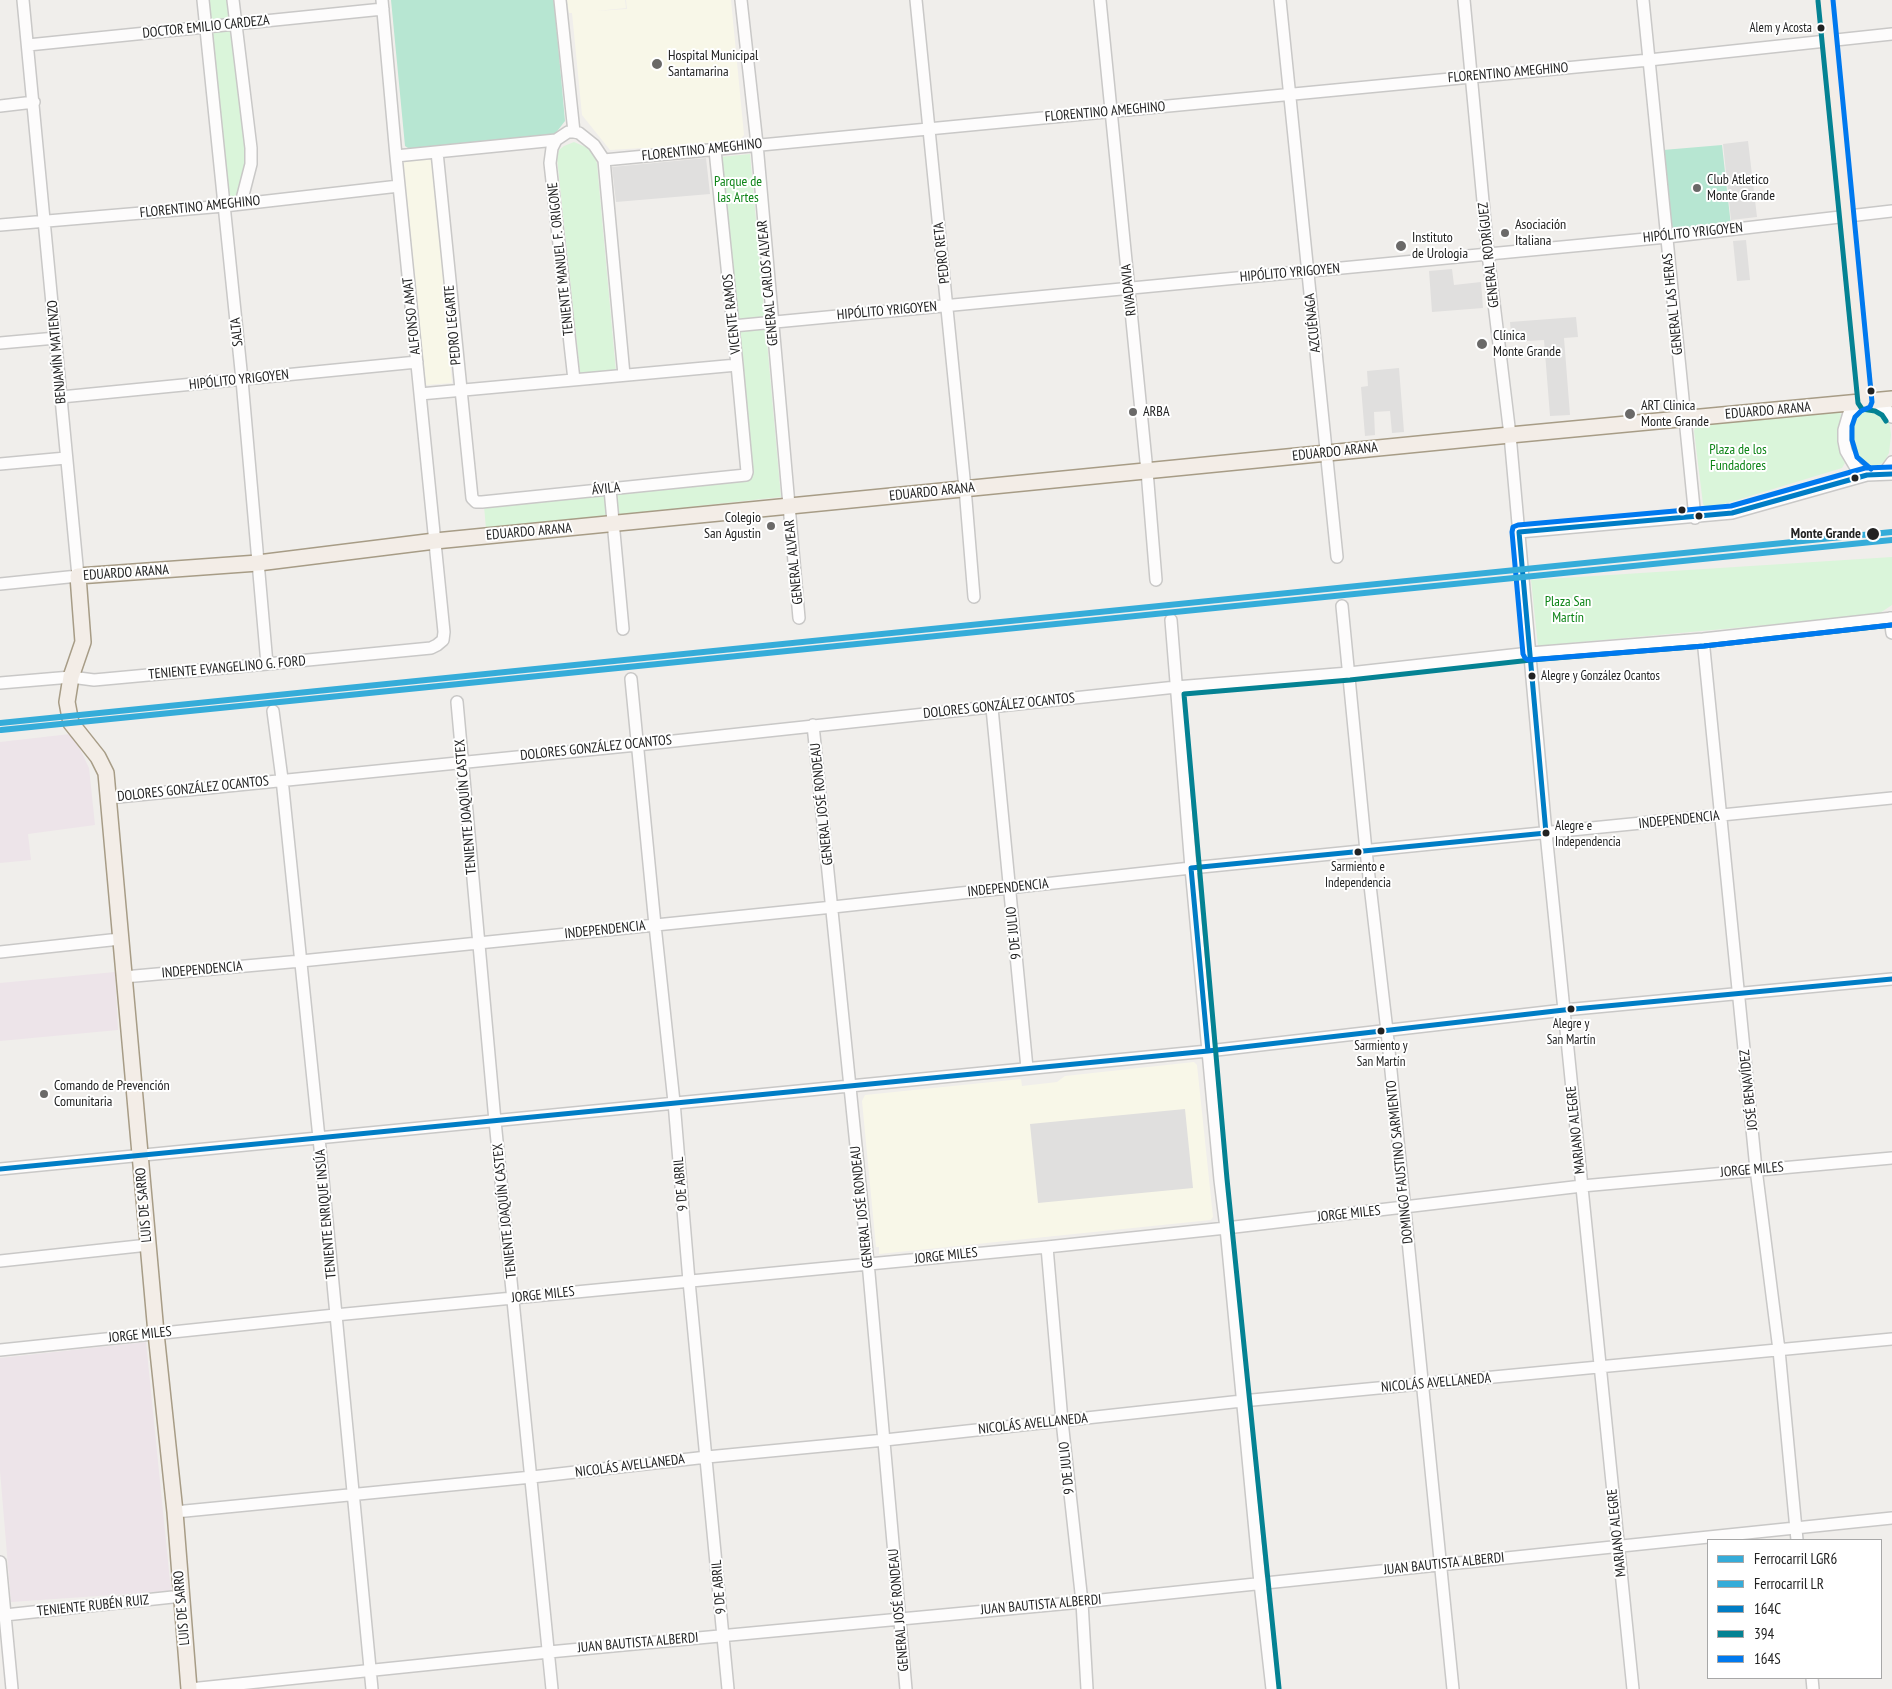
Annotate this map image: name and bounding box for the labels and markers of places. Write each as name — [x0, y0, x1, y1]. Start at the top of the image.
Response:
place label: Alem y Acosta — [1749, 20, 1812, 36]
marker: Alem y Acosta — [1816, 23, 1826, 33]
place label: Hospital Municipal Santamarina — [668, 48, 758, 80]
marker: Hospital Municipal Santamarina — [650, 57, 664, 71]
place label: Club Atletico Monte Grande — [1707, 172, 1775, 204]
marker: Club Atletico Monte Grande — [1691, 182, 1703, 194]
place label: Asociación Italiana — [1515, 217, 1566, 250]
marker: Asociación Italiana — [1499, 227, 1511, 239]
place label: Instituto de Urologia — [1412, 230, 1468, 262]
marker: Instituto de Urologia — [1394, 239, 1408, 253]
place label: Clínica Monte Grande — [1493, 328, 1561, 361]
marker: Clínica Monte Grande — [1475, 337, 1489, 351]
unlabelled marker — [1866, 386, 1876, 396]
place label: ART Clinica Monte Grande — [1641, 398, 1709, 431]
place label: ARBA — [1143, 404, 1170, 420]
marker: ARBA — [1127, 406, 1139, 418]
marker: ART Clinica Monte Grande — [1623, 407, 1637, 421]
unlabelled marker — [1850, 473, 1860, 483]
unlabelled marker — [1677, 505, 1687, 515]
place label: Colegio San Agustin — [704, 510, 761, 542]
unlabelled marker — [1694, 511, 1704, 521]
marker: Colegio San Agustin — [765, 520, 777, 532]
place label: Monte Grande — [1791, 526, 1861, 542]
marker: Monte Grande — [1865, 526, 1881, 542]
place label: Alegre y González Ocantos — [1541, 668, 1660, 684]
marker: Alegre y González Ocantos — [1527, 671, 1537, 681]
place label: Alegre e Independencia — [1555, 818, 1621, 849]
marker: Alegre e Independencia — [1541, 828, 1551, 838]
marker: Sarmiento e Independencia — [1353, 847, 1363, 857]
place label: Sarmiento e Independencia — [1325, 859, 1391, 890]
marker: Alegre y San Martín — [1566, 1004, 1576, 1014]
place label: Alegre y San Martín — [1547, 1016, 1595, 1047]
marker: Sarmiento y San Martín — [1376, 1026, 1386, 1036]
place label: Sarmiento y San Martín — [1354, 1038, 1408, 1069]
place label: Comando de Prevención Comunitaria — [54, 1078, 170, 1110]
marker: Comando de Prevención Comunitaria — [38, 1088, 50, 1100]

